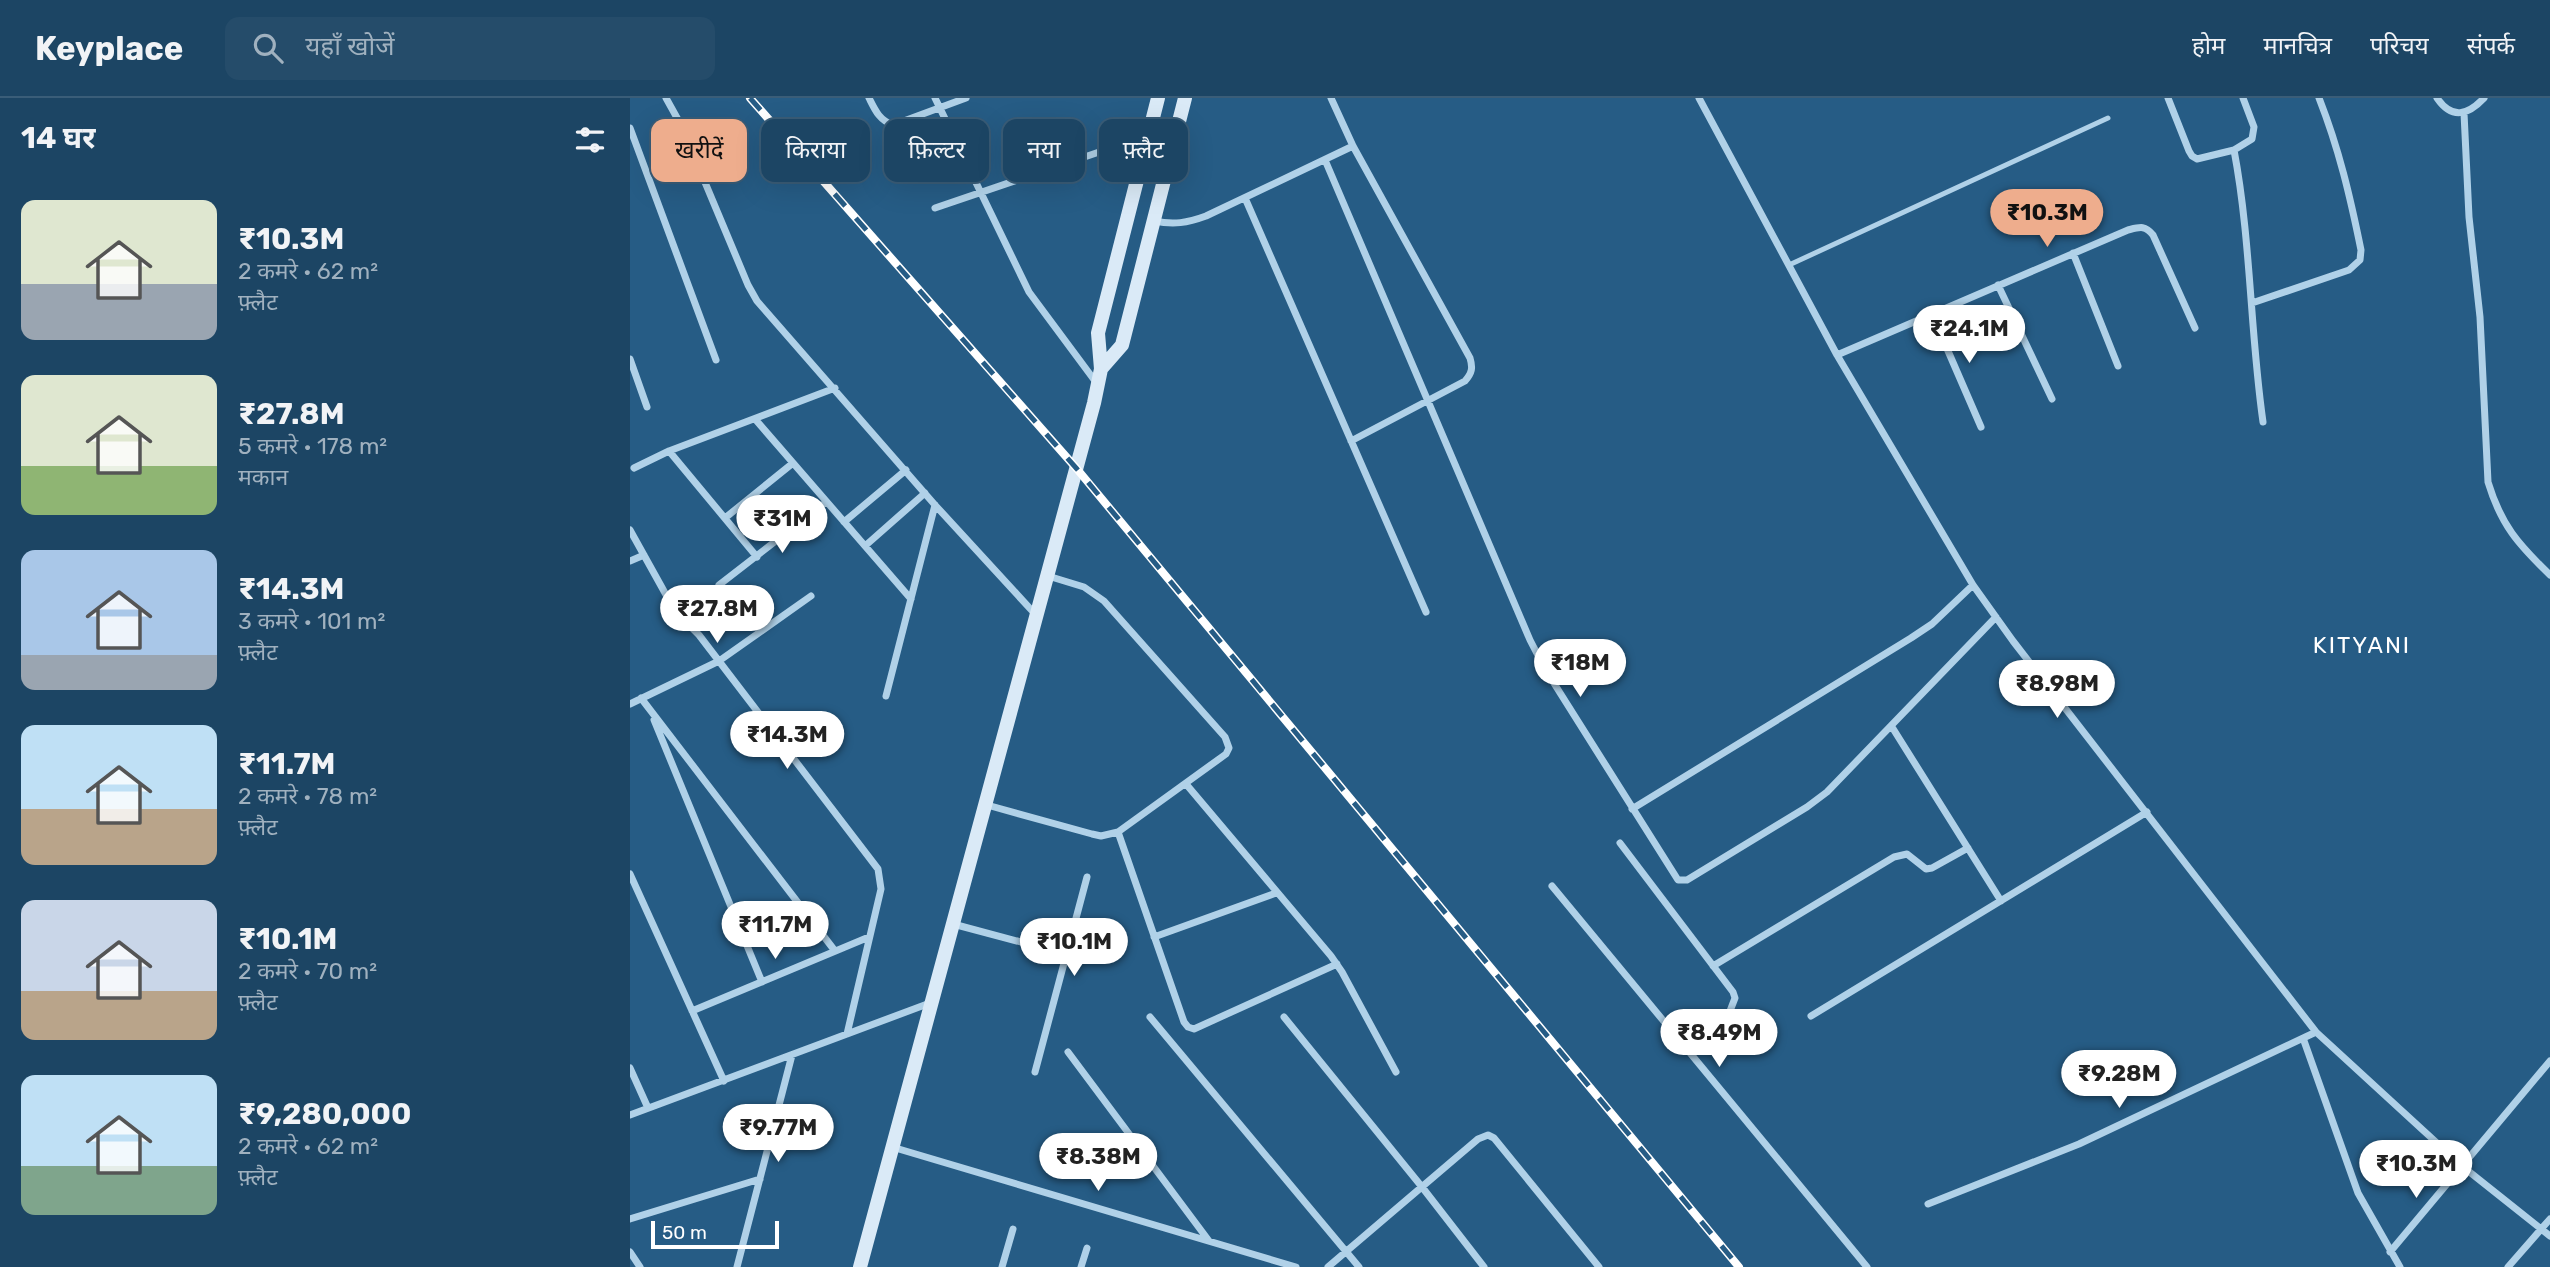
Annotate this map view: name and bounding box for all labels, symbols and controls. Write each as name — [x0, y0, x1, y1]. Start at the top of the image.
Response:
search box — [225, 17, 715, 80]
text: Keyplace — [35, 29, 183, 68]
icon: search — [249, 29, 287, 67]
text: यहाँ खोजें — [305, 31, 395, 62]
text: होम — [2192, 32, 2225, 60]
text: मानचित्र — [2263, 32, 2332, 60]
text: परिचय — [2370, 32, 2429, 60]
text: संपर्क — [2467, 32, 2515, 60]
chip: खरीदें — [651, 119, 747, 182]
chip: किराया — [761, 119, 870, 182]
chip: फ़िल्टर — [884, 119, 989, 182]
chip: नया — [1003, 119, 1085, 182]
chip: फ़्लैट — [1099, 119, 1188, 182]
text: 14 घर — [21, 120, 95, 156]
icon: filters — [571, 121, 609, 159]
pin: ₹10.3M — [1990, 190, 2104, 249]
text: ₹10.3M — [2006, 198, 2088, 226]
text: ₹10.3M — [238, 221, 344, 257]
icon: home — [77, 228, 161, 312]
text: 2 कमरे · 62 m² — [238, 257, 378, 285]
text: फ़्लैट — [238, 288, 278, 316]
pin: ₹24.1M — [1912, 306, 2026, 365]
text: ₹24.1M — [1929, 314, 2009, 342]
text: ₹27.8M — [238, 396, 345, 432]
icon: home — [77, 403, 161, 487]
text: 5 कमरे · 178 m² — [238, 432, 387, 460]
text: मकान — [238, 463, 288, 491]
pin: ₹31M — [741, 496, 823, 555]
text: ₹31M — [752, 504, 812, 532]
text: ₹14.3M — [238, 571, 344, 607]
icon: home — [77, 578, 161, 662]
pin: ₹27.8M — [660, 586, 774, 645]
text: ₹27.8M — [676, 594, 758, 622]
text: 3 कमरे · 101 m² — [238, 607, 385, 635]
district label: KITYANI — [2313, 631, 2411, 659]
text: फ़्लैट — [238, 638, 278, 666]
pin: ₹18M — [1539, 640, 1621, 699]
text: ₹18M — [1550, 648, 1610, 676]
pin: ₹8.98M — [2000, 660, 2114, 720]
text: ₹8.98M — [2015, 669, 2099, 697]
pin: ₹14.3M — [730, 712, 844, 771]
text: ₹14.3M — [746, 720, 828, 748]
text: ₹11.7M — [238, 746, 335, 782]
icon: home — [77, 753, 161, 837]
text: 2 कमरे · 78 m² — [238, 782, 377, 810]
text: फ़्लैट — [238, 813, 278, 841]
pin: ₹11.7M — [718, 902, 832, 961]
text: ₹11.7M — [738, 910, 812, 938]
pin: ₹10.1M — [1017, 918, 1131, 978]
text: ₹10.1M — [238, 921, 337, 957]
text: ₹10.1M — [1036, 927, 1112, 955]
icon: home — [77, 928, 161, 1012]
text: 2 कमरे · 70 m² — [238, 957, 377, 985]
text: फ़्लैट — [238, 988, 278, 1016]
pin: ₹8.49M — [1662, 1010, 1776, 1069]
text: ₹8.49M — [1676, 1018, 1762, 1046]
pin: ₹9.28M — [2062, 1051, 2176, 1110]
text: ₹9.28M — [2077, 1059, 2161, 1087]
text: ₹9,280,000 — [238, 1096, 411, 1132]
icon: home — [77, 1103, 161, 1187]
pin: ₹9.77M — [721, 1104, 835, 1164]
text: ₹9.77M — [739, 1113, 817, 1141]
text: 2 कमरे · 62 m² — [238, 1132, 378, 1160]
pin: ₹8.38M — [1041, 1134, 1155, 1193]
pin: ₹10.3M — [2359, 1140, 2473, 1200]
text: ₹8.38M — [1055, 1142, 1141, 1170]
text: ₹10.3M — [2375, 1149, 2457, 1177]
text: फ़्लैट — [238, 1163, 278, 1191]
scale bar — [651, 1218, 779, 1250]
text: 50 m — [662, 1221, 707, 1244]

